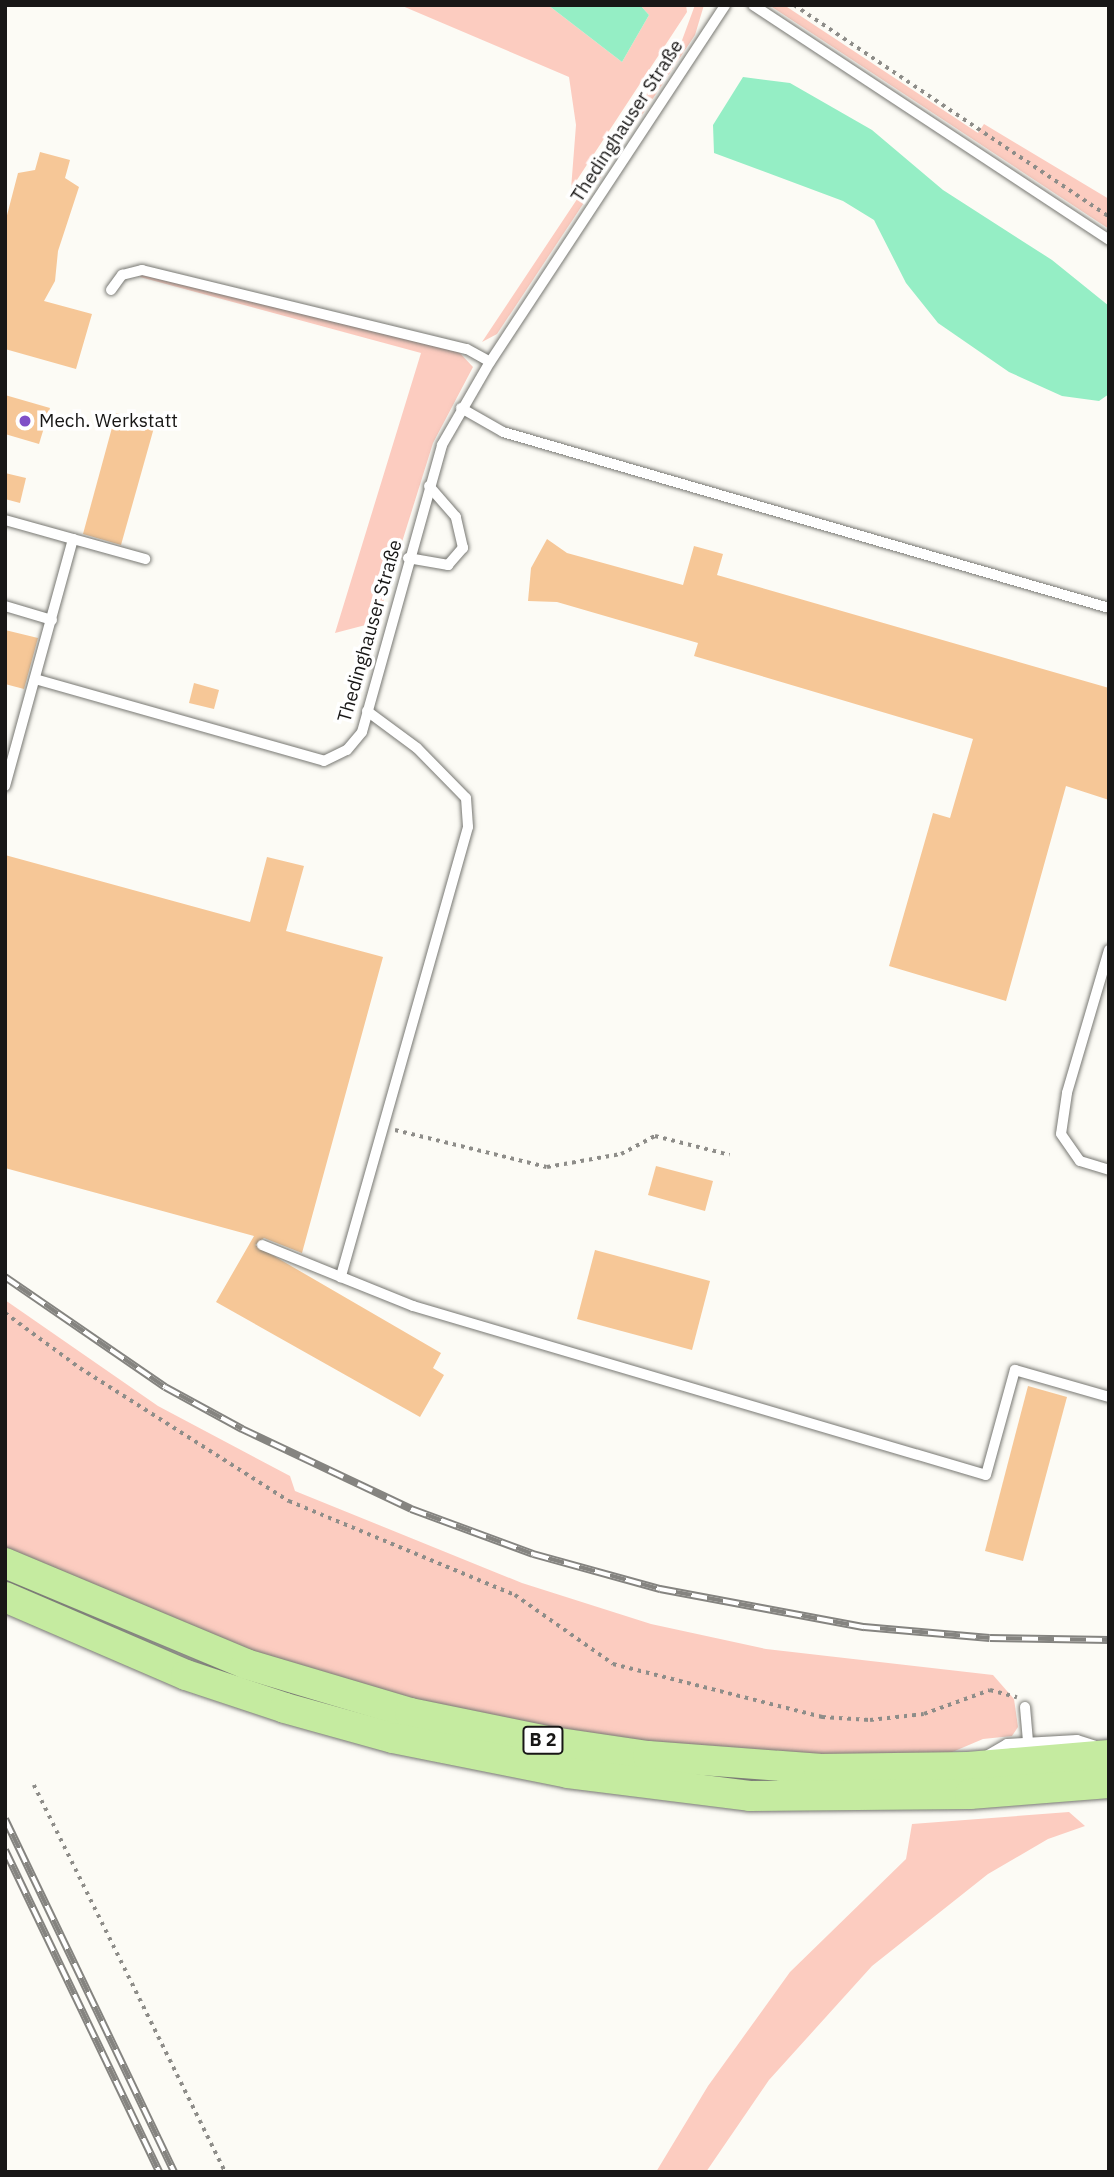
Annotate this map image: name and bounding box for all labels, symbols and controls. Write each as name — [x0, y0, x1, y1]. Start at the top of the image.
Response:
street label: Thedinghauser Straße — [566, 36, 688, 206]
place label: Mech. Werkstatt — [39, 410, 178, 432]
marker: Mech. Werkstatt — [17, 413, 33, 429]
street label: Thedinghauser Straße — [333, 537, 407, 725]
road number: B 2 — [522, 1726, 564, 1755]

